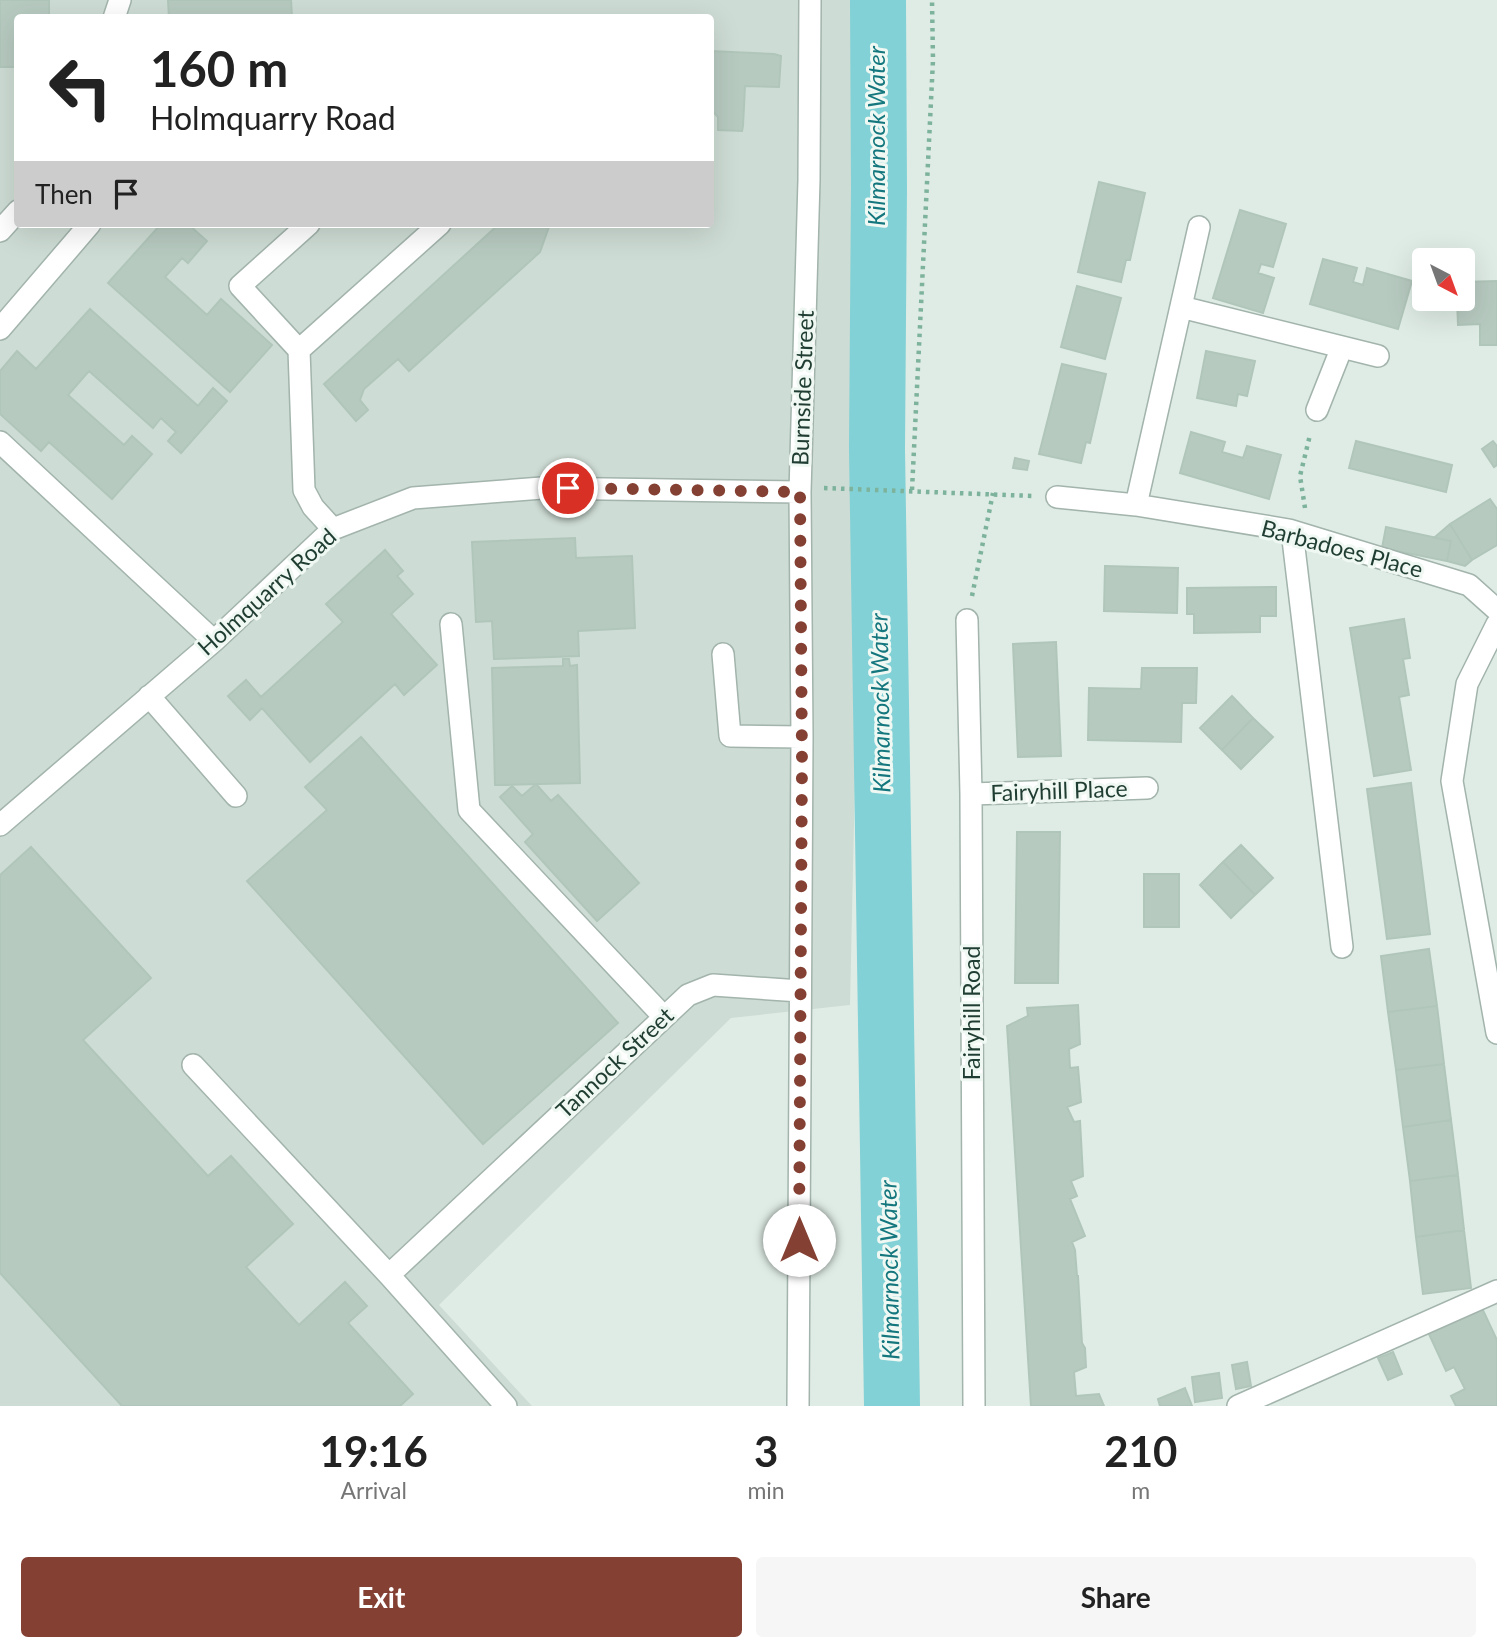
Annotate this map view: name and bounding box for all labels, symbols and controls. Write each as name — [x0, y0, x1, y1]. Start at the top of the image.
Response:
text: 160 m — [150, 39, 288, 97]
icon: left — [35, 42, 126, 133]
water label: Kilmarnock Water — [861, 45, 890, 226]
text: Holmquarry Road — [150, 98, 396, 137]
icon: arrive — [107, 175, 145, 213]
text: Then — [35, 178, 93, 210]
north arrow — [1412, 248, 1475, 312]
map controls — [1412, 248, 1475, 311]
street label: Burnside Street — [785, 309, 819, 466]
pin — [538, 458, 598, 518]
icon: arrive — [549, 469, 587, 507]
street label: Barbadoes Place — [1258, 513, 1426, 583]
street label: Holmquarry Road — [191, 522, 341, 661]
water label: Kilmarnock Water — [863, 612, 896, 793]
street label: Fairyhill Place — [990, 774, 1128, 806]
street label: Fairyhill Road — [957, 946, 985, 1080]
street label: Tannock Street — [550, 1000, 679, 1124]
water label: Kilmarnock Water — [872, 1179, 905, 1360]
position arrow — [762, 1203, 836, 1277]
text: 19:16 — [320, 1426, 428, 1476]
text: 3 — [754, 1426, 778, 1476]
text: 210 — [1104, 1426, 1177, 1476]
text: Arrival — [341, 1476, 407, 1504]
text: min — [747, 1476, 785, 1504]
text: m — [1131, 1476, 1150, 1504]
button: Exit — [21, 1557, 742, 1637]
button: Share — [756, 1557, 1476, 1637]

